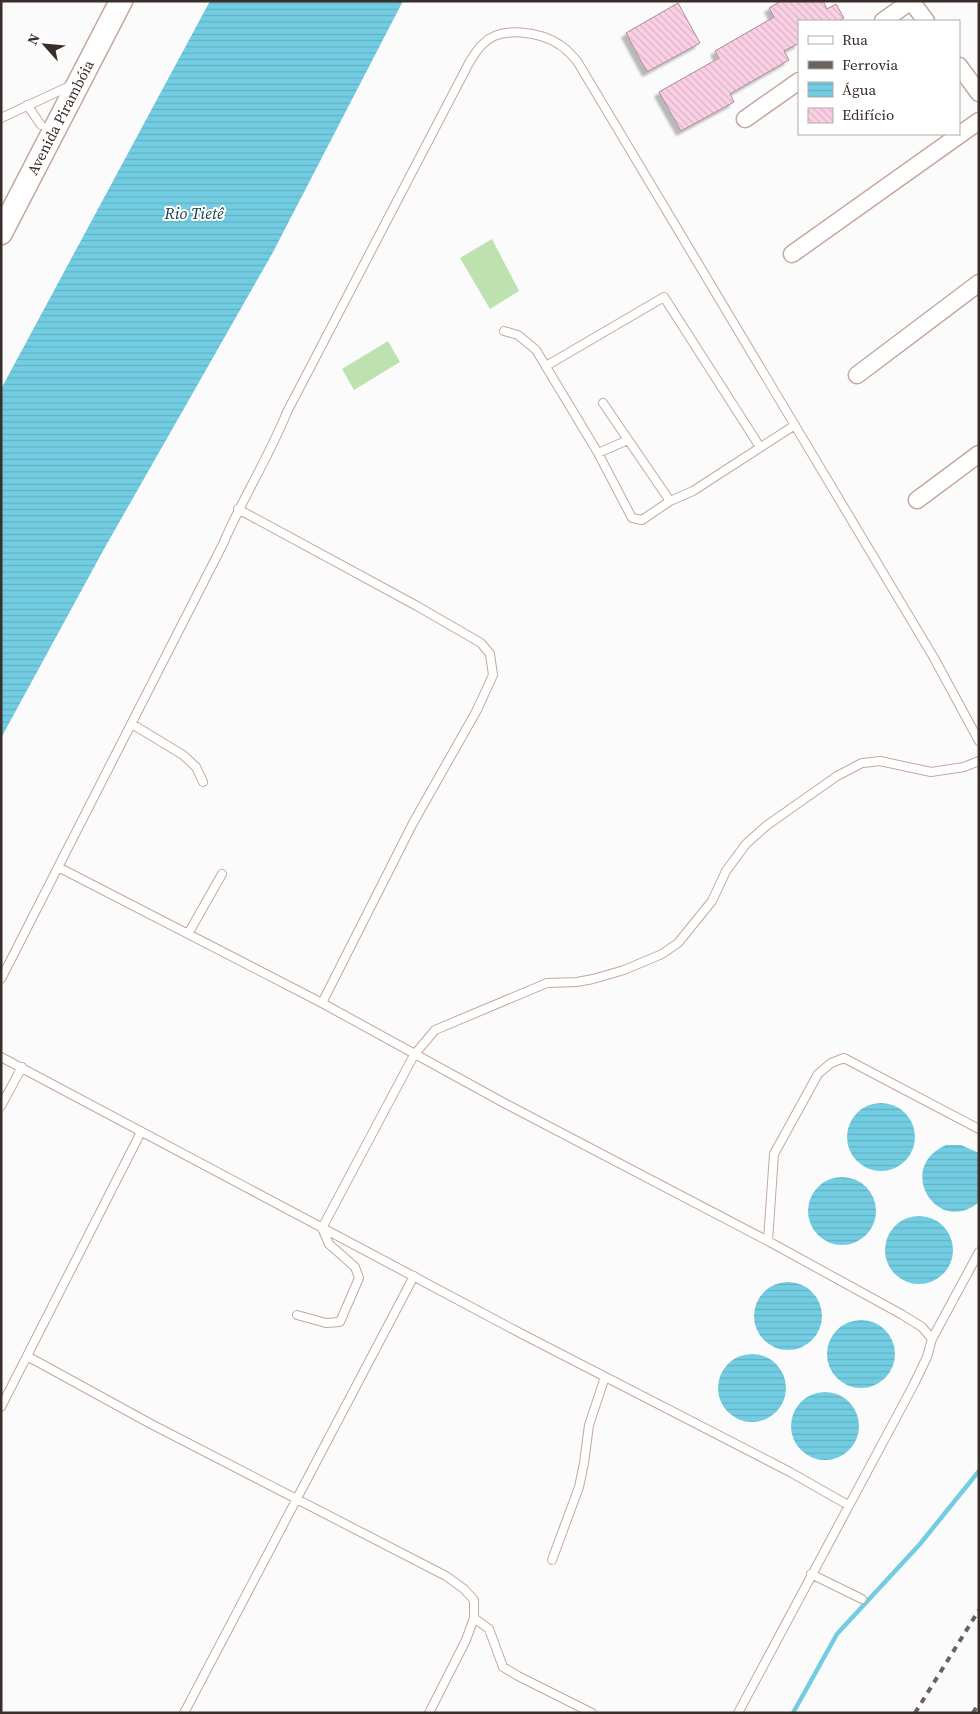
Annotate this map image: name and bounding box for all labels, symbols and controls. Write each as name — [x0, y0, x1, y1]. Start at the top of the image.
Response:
north arrow — [20, 20, 70, 70]
legend — [798, 20, 960, 135]
text: Rua — [842, 29, 868, 50]
text: N — [22, 30, 45, 48]
text: Ferrovia — [842, 54, 899, 75]
street label: Avenida Pirambóia — [22, 56, 99, 178]
text: Água — [842, 79, 876, 100]
text: Edifício — [842, 104, 894, 125]
water label: Rio Tietê — [164, 202, 225, 224]

